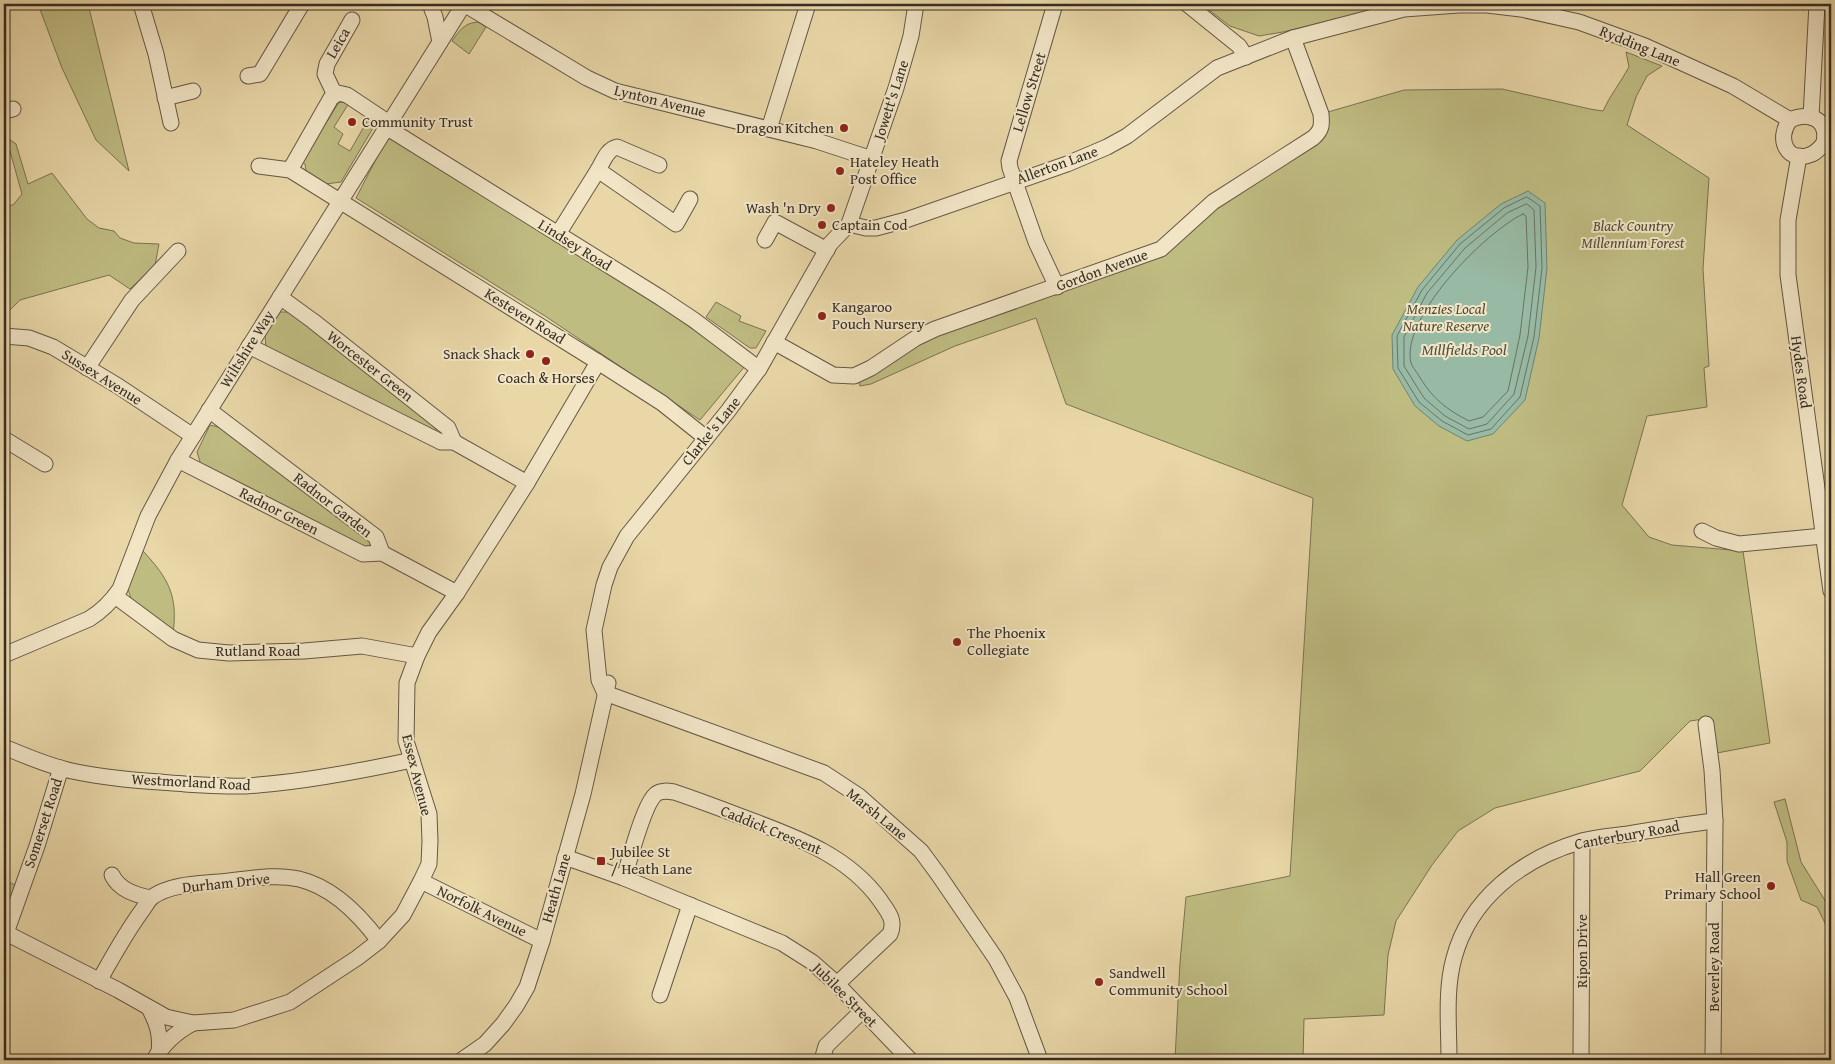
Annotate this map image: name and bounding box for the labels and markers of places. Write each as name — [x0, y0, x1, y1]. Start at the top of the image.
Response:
place label: Community Trust — [362, 111, 474, 132]
marker: Community Trust — [346, 116, 358, 128]
place label: Dragon Kitchen — [736, 117, 835, 138]
marker: Dragon Kitchen — [838, 122, 850, 134]
place label: Hateley Heath Post Office — [850, 151, 940, 189]
marker: Hateley Heath Post Office — [834, 165, 846, 177]
place label: Wash 'n Dry — [746, 197, 822, 218]
marker: Wash 'n Dry — [825, 202, 837, 214]
place label: Captain Cod — [832, 214, 907, 235]
marker: Captain Cod — [816, 219, 828, 231]
place label: Kangaroo Pouch Nursery — [832, 296, 925, 334]
marker: Kangaroo Pouch Nursery — [816, 310, 828, 322]
place label: Snack Shack — [443, 343, 520, 364]
marker: Snack Shack — [524, 348, 536, 360]
marker: Coach & Horses — [540, 355, 552, 367]
place label: Coach & Horses — [497, 367, 595, 388]
place label: The Phoenix Collegiate — [967, 622, 1046, 660]
marker: The Phoenix Collegiate — [951, 636, 963, 648]
place label: Jubilee St / Heath Lane — [609, 841, 692, 879]
marker: Jubilee St / Heath Lane — [595, 855, 607, 867]
place label: Hall Green Primary School — [1665, 866, 1762, 904]
marker: Hall Green Primary School — [1765, 880, 1777, 892]
place label: Sandwell Community School — [1109, 962, 1228, 1000]
marker: Sandwell Community School — [1093, 976, 1105, 988]

